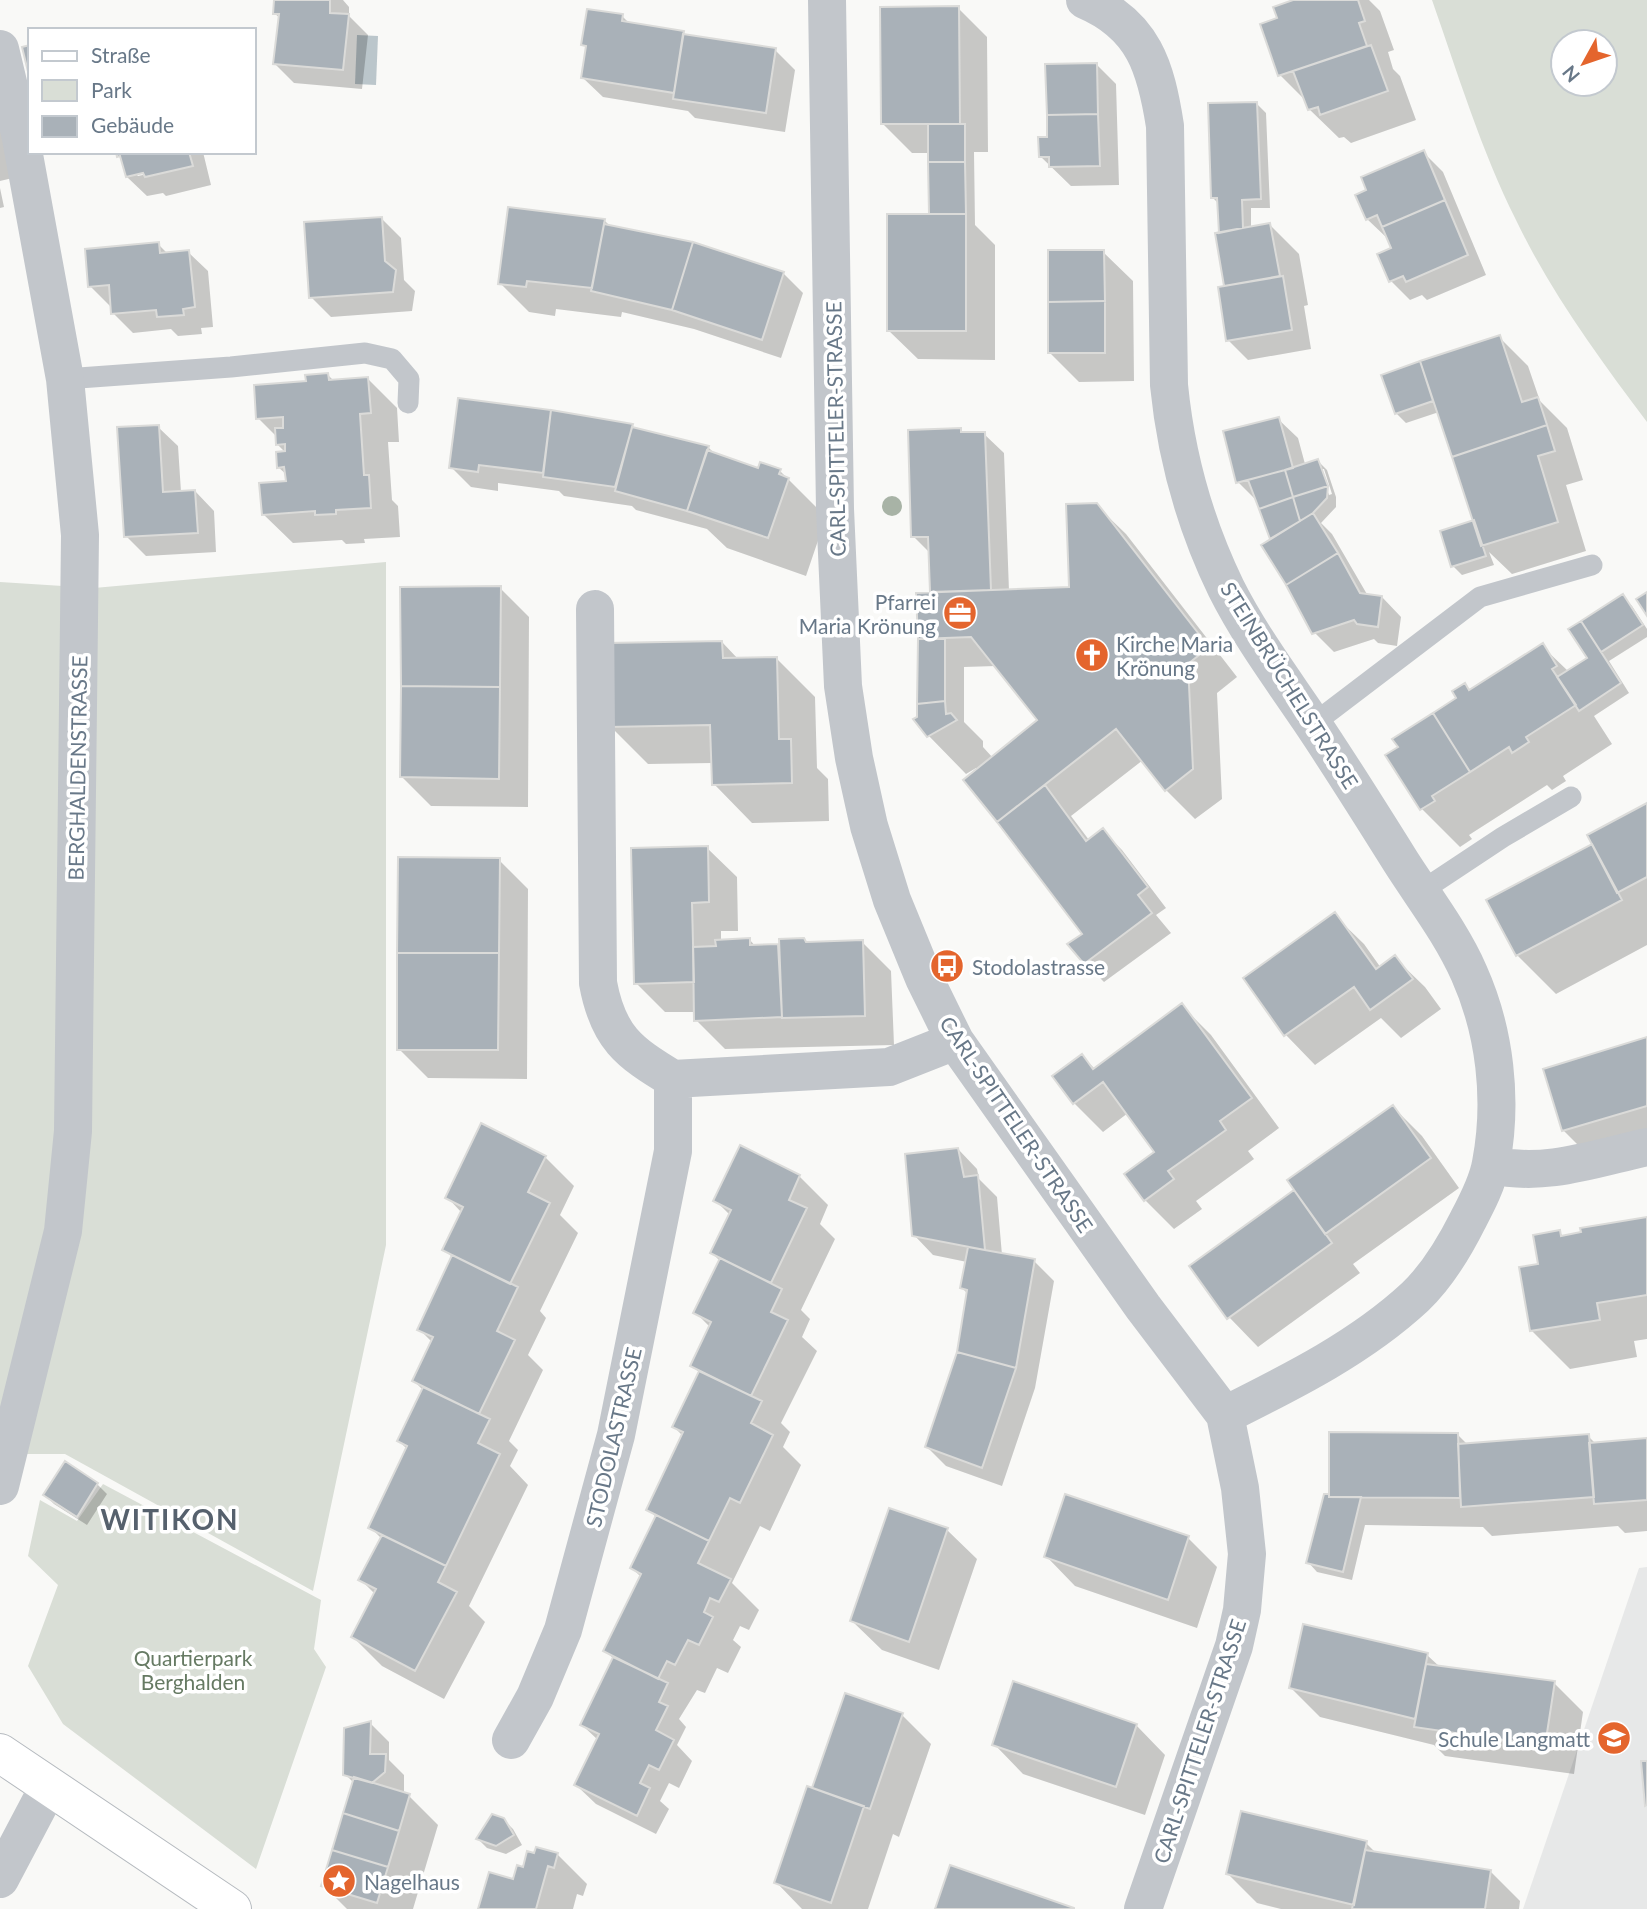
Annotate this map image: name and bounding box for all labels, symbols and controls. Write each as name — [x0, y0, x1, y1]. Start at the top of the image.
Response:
legend — [28, 28, 256, 154]
north arrow — [1549, 28, 1619, 98]
text: Straße — [91, 42, 151, 67]
text: N — [1557, 61, 1584, 87]
text: Park — [91, 77, 132, 102]
text: Gebäude — [91, 112, 174, 137]
street label: CARL-SPITTELER-STRASSE — [820, 301, 850, 557]
street label: STEINBRÜCHELSTRASSE — [1216, 577, 1364, 793]
place label: Pfarrei Maria Krönung — [799, 589, 936, 638]
office icon: Pfarrei Maria Krönung — [941, 594, 979, 632]
place label: Kirche Maria Krönung — [1116, 631, 1233, 680]
church icon: Kirche Maria Krönung — [1073, 636, 1111, 674]
street label: BERGHALDENSTRASSE — [63, 655, 91, 881]
bus stop icon: Stodolastrasse — [928, 947, 966, 985]
place label: Stodolastrasse — [972, 954, 1105, 979]
street label: CARL-SPITTELER-STRASSE — [935, 1011, 1099, 1237]
street label: STODOLASTRASSE — [580, 1345, 646, 1529]
district label: WITIKON — [100, 1502, 240, 1536]
street label: CARL-SPITTELER-STRASSE — [1148, 1616, 1250, 1866]
park label: Quartierpark Berghalden — [134, 1645, 253, 1694]
school or university icon: Schule Langmatt — [1595, 1719, 1633, 1757]
place label: Schule Langmatt — [1438, 1726, 1591, 1751]
place icon: Nagelhaus — [320, 1862, 358, 1900]
place label: Nagelhaus — [364, 1869, 460, 1894]

